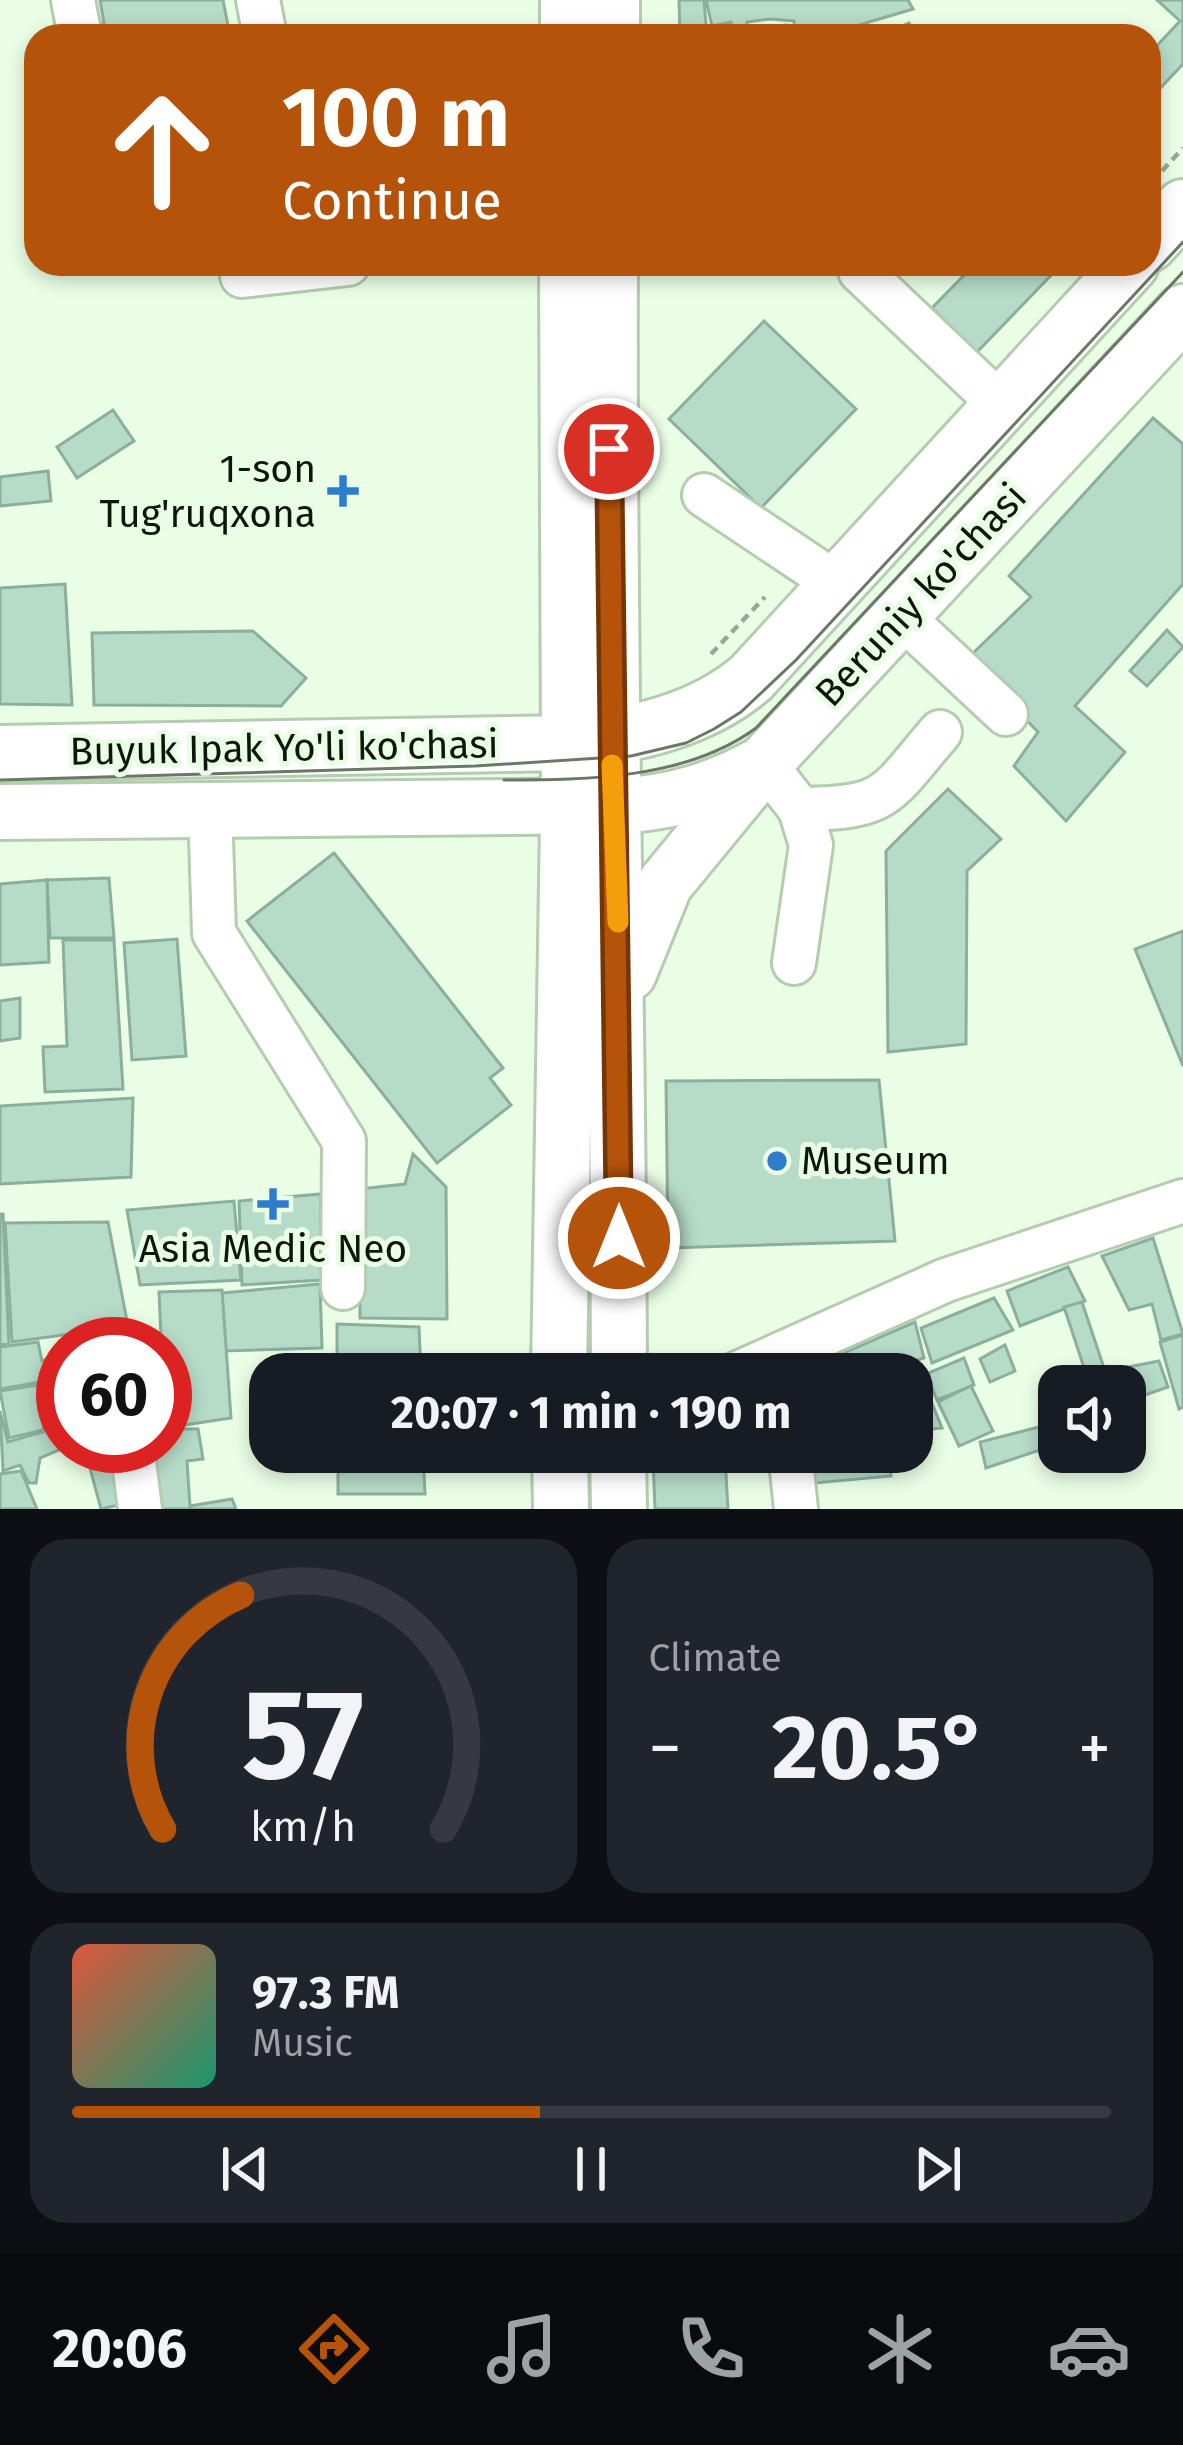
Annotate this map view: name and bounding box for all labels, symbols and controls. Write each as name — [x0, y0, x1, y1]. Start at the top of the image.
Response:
text: 100 m — [282, 67, 510, 168]
icon: ahead — [84, 72, 240, 228]
text: Continue — [282, 169, 502, 233]
pin — [558, 398, 660, 500]
icon: arrive — [576, 416, 642, 482]
place label: 1-son Tug'ruqxona — [99, 446, 316, 537]
street label: Beruniy ko'chasi — [806, 474, 1036, 716]
marker: 1-son Tug'ruqxona — [327, 475, 359, 507]
street label: Buyuk Ipak Yo'li ko'chasi — [69, 721, 499, 775]
place label: Museum — [801, 1138, 950, 1184]
marker: Museum — [764, 1148, 790, 1174]
position arrow — [556, 1175, 682, 1301]
marker: Asia Medic Neo — [257, 1188, 289, 1220]
place label: Asia Medic Neo — [139, 1226, 407, 1272]
speed limit sign: 60 — [36, 1317, 192, 1473]
map controls — [1038, 1365, 1146, 1473]
button: sound — [1038, 1365, 1146, 1473]
text: 20:07 · 1 min · 190 m — [391, 1386, 791, 1440]
text: Climate — [649, 1635, 782, 1681]
text: 57 — [242, 1661, 364, 1811]
text: 20.5° — [772, 1694, 988, 1802]
text: − — [649, 1709, 682, 1788]
text: + — [1078, 1709, 1111, 1788]
text: km/h — [250, 1801, 356, 1852]
text: 97.3 FM — [252, 1966, 399, 2020]
text: Music — [252, 2020, 353, 2066]
icon: previous — [212, 2136, 278, 2202]
icon: pause — [558, 2136, 624, 2202]
icon: next — [905, 2136, 971, 2202]
icon: directions — [292, 2307, 376, 2391]
icon: music — [480, 2307, 564, 2391]
icon: phone — [669, 2307, 753, 2391]
icon: climate — [858, 2307, 942, 2391]
icon: car — [1047, 2307, 1131, 2391]
text: 20:06 — [52, 2317, 187, 2381]

